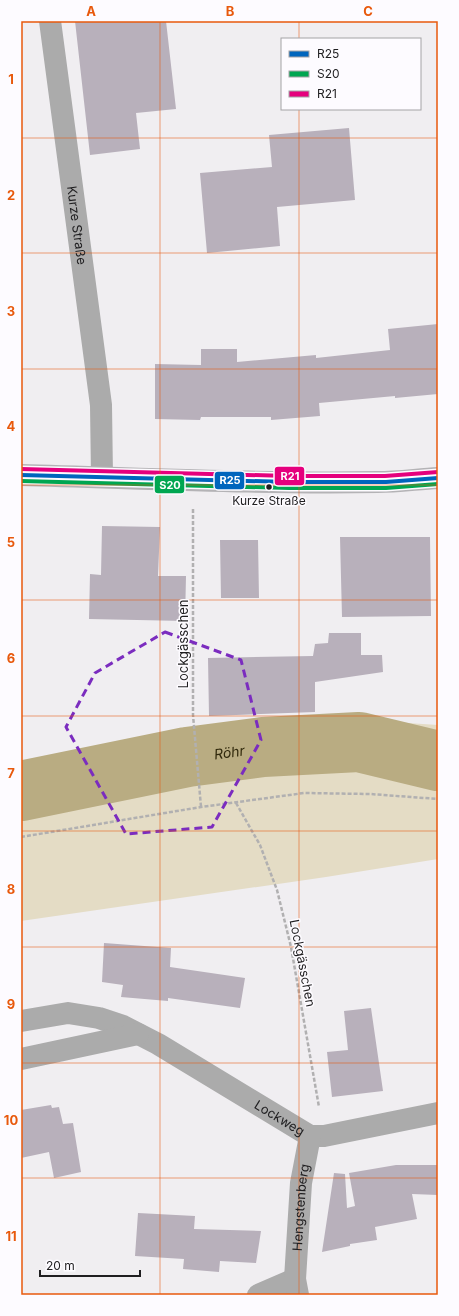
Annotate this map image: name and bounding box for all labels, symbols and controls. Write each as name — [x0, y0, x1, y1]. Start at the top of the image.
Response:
text: A — [86, 3, 96, 19]
text: B — [226, 3, 235, 19]
text: C — [363, 3, 373, 19]
legend — [281, 38, 421, 110]
text: R25 — [317, 46, 339, 61]
text: S20 — [317, 66, 340, 81]
text: 1 — [8, 71, 14, 87]
text: R21 — [317, 86, 337, 101]
street label: Kurze Straße — [64, 185, 90, 266]
text: 2 — [7, 187, 15, 203]
text: 3 — [7, 303, 15, 319]
text: 4 — [7, 418, 16, 434]
line badge: R21 — [274, 466, 305, 486]
text: R21 — [281, 469, 300, 483]
line badge: R25 — [214, 471, 245, 490]
text: R25 — [219, 473, 241, 487]
line badge: S20 — [154, 475, 185, 494]
text: S20 — [159, 478, 181, 492]
marker: Kurze Straße — [264, 482, 274, 492]
place label: Kurze Straße — [232, 493, 306, 508]
text: 5 — [7, 534, 15, 550]
street label: Lockgässchen — [175, 600, 191, 688]
text: 6 — [7, 650, 15, 666]
water label: Röhr — [213, 741, 246, 762]
text: 7 — [7, 765, 15, 781]
text: 8 — [7, 881, 15, 897]
street label: Lockgässchen — [287, 918, 319, 1008]
text: 9 — [7, 996, 15, 1012]
street label: Lockweg — [252, 1096, 308, 1139]
text: 10 — [4, 1112, 18, 1128]
street label: Hengstenberg — [289, 1163, 312, 1252]
text: 11 — [5, 1228, 17, 1244]
scale bar — [40, 1252, 140, 1278]
text: 20 m — [46, 1258, 75, 1273]

